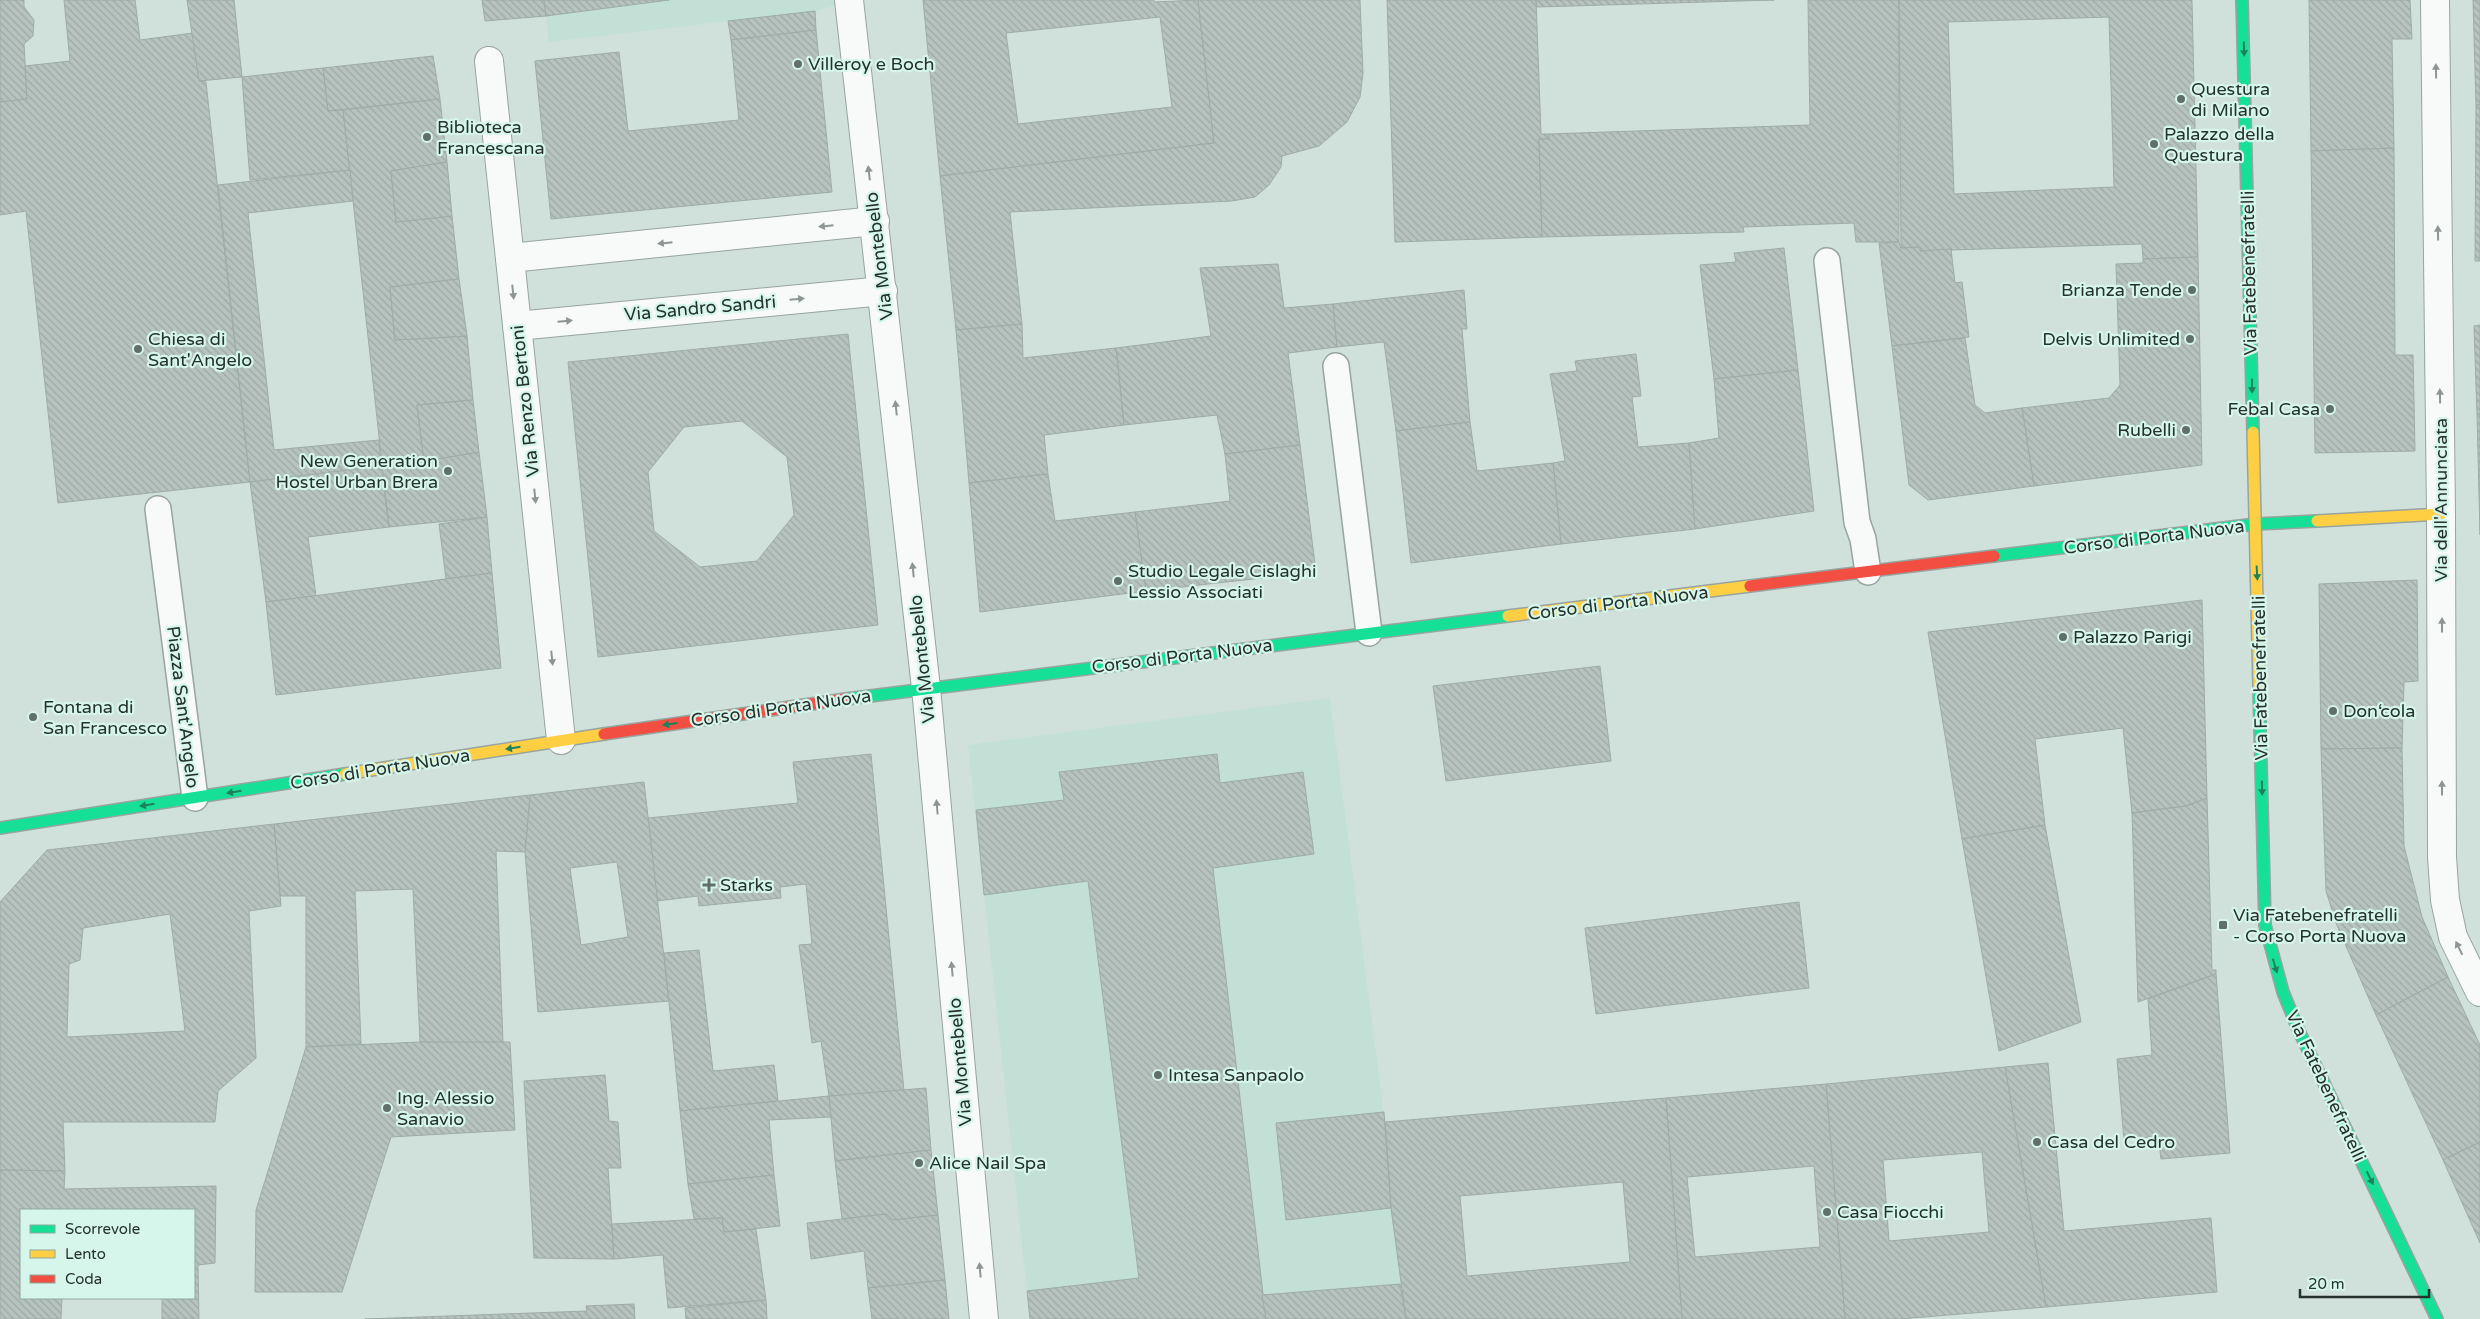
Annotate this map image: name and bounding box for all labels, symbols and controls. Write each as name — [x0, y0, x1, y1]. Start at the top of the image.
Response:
one-way arrow — [2240, 41, 2248, 57]
place label: Villeroy e Boch — [808, 53, 935, 75]
marker: Villeroy e Boch — [792, 58, 804, 70]
one-way arrow — [2432, 62, 2440, 78]
place label: Questura di Milano — [2191, 78, 2270, 121]
marker: Questura di Milano — [2175, 93, 2187, 105]
place label: Biblioteca Francescana — [437, 116, 545, 159]
place label: Palazzo della Questura — [2164, 123, 2275, 166]
marker: Biblioteca Francescana — [421, 131, 433, 143]
marker: Palazzo della Questura — [2148, 138, 2160, 150]
one-way arrow — [865, 164, 873, 180]
street label: Via Fatebenefratelli — [2237, 190, 2261, 356]
street label: Via Montebello — [860, 191, 898, 321]
one-way arrow — [818, 222, 834, 230]
one-way arrow — [2434, 225, 2442, 241]
one-way arrow — [656, 239, 672, 247]
place label: Brianza Tende — [2061, 279, 2182, 301]
one-way arrow — [509, 284, 517, 300]
marker: Brianza Tende — [2186, 284, 2198, 296]
street label: Via Sandro Sandri — [623, 290, 777, 326]
one-way arrow — [789, 295, 805, 303]
one-way arrow — [557, 317, 573, 325]
street label: Via Renzo Bertoni — [506, 324, 544, 478]
place label: Chiesa di Sant'Angelo — [148, 328, 252, 371]
place label: Delvis Unlimited — [2042, 328, 2180, 350]
marker: Delvis Unlimited — [2184, 333, 2196, 345]
marker: Chiesa di Sant'Angelo — [132, 343, 144, 355]
one-way arrow — [2249, 378, 2257, 394]
one-way arrow — [2436, 387, 2444, 403]
place label: Febal Casa — [2228, 398, 2320, 420]
one-way arrow — [892, 400, 900, 416]
marker: Febal Casa — [2324, 403, 2336, 415]
street label: Via dell'Annunciata — [2430, 418, 2452, 582]
place label: Rubelli — [2117, 419, 2176, 441]
marker: Rubelli — [2180, 424, 2192, 436]
place label: New Generation Hostel Urban Brera — [276, 450, 438, 493]
marker: New Generation Hostel Urban Brera — [442, 465, 454, 477]
one-way arrow — [531, 488, 539, 504]
street label: Corso di Porta Nuova — [2062, 515, 2246, 559]
place label: Studio Legale Cislaghi Lessio Associati — [1128, 560, 1316, 603]
one-way arrow — [909, 561, 917, 577]
one-way arrow — [2254, 565, 2262, 581]
marker: Studio Legale Cislaghi Lessio Associati — [1112, 575, 1124, 587]
street label: Corso di Porta Nuova — [1526, 581, 1710, 625]
street label: Via Montebello — [904, 594, 940, 724]
street label: Via Fatebenefratelli — [2248, 595, 2272, 761]
one-way arrow — [2438, 617, 2446, 633]
street label: Piazza Sant'Angelo — [162, 625, 204, 789]
place label: Palazzo Parigi — [2073, 626, 2192, 648]
marker: Palazzo Parigi — [2057, 631, 2069, 643]
street label: Corso di Porta Nuova — [1090, 634, 1274, 678]
one-way arrow — [548, 650, 556, 666]
street label: Corso di Porta Nuova — [689, 684, 873, 732]
place label: Fontana di San Francesco — [43, 696, 167, 739]
place label: Don‘cola — [2343, 700, 2415, 722]
marker: Don‘cola — [2327, 705, 2339, 717]
marker: Fontana di San Francesco — [27, 711, 39, 723]
one-way arrow — [661, 721, 677, 729]
street label: Corso di Porta Nuova — [289, 744, 471, 794]
one-way arrow — [505, 744, 521, 752]
one-way arrow — [2258, 780, 2266, 796]
one-way arrow — [2438, 780, 2446, 796]
one-way arrow — [226, 788, 242, 796]
one-way arrow — [932, 799, 940, 815]
one-way arrow — [138, 802, 154, 810]
place label: Starks — [720, 874, 773, 896]
marker: Starks — [702, 878, 716, 892]
place label: Via Fatebenefratelli - Corso Porta Nuova — [2233, 904, 2406, 947]
marker: Via Fatebenefratelli - Corso Porta Nuova — [2217, 919, 2229, 931]
one-way arrow — [2455, 941, 2463, 955]
one-way arrow — [2272, 959, 2279, 974]
one-way arrow — [947, 961, 955, 977]
street label: Via Montebello — [943, 997, 977, 1127]
street label: Via Fatebenefratelli — [2281, 1007, 2371, 1165]
place label: Intesa Sanpaolo — [1168, 1064, 1304, 1086]
marker: Intesa Sanpaolo — [1152, 1069, 1164, 1081]
place label: Ing. Alessio Sanavio — [397, 1087, 494, 1130]
marker: Ing. Alessio Sanavio — [381, 1102, 393, 1114]
place label: Casa del Cedro — [2047, 1131, 2175, 1153]
marker: Casa del Cedro — [2031, 1136, 2043, 1148]
place label: Alice Nail Spa — [929, 1152, 1046, 1174]
marker: Alice Nail Spa — [913, 1157, 925, 1169]
one-way arrow — [2366, 1171, 2374, 1186]
place label: Casa Fiocchi — [1837, 1201, 1944, 1223]
marker: Casa Fiocchi — [1821, 1206, 1833, 1218]
legend — [20, 1209, 195, 1299]
text: Scorrevole — [65, 1220, 140, 1238]
text: Lento — [65, 1245, 106, 1263]
one-way arrow — [975, 1262, 983, 1278]
scale bar — [2300, 1266, 2429, 1298]
text: Coda — [65, 1270, 102, 1288]
text: 20 m — [2308, 1275, 2345, 1293]

